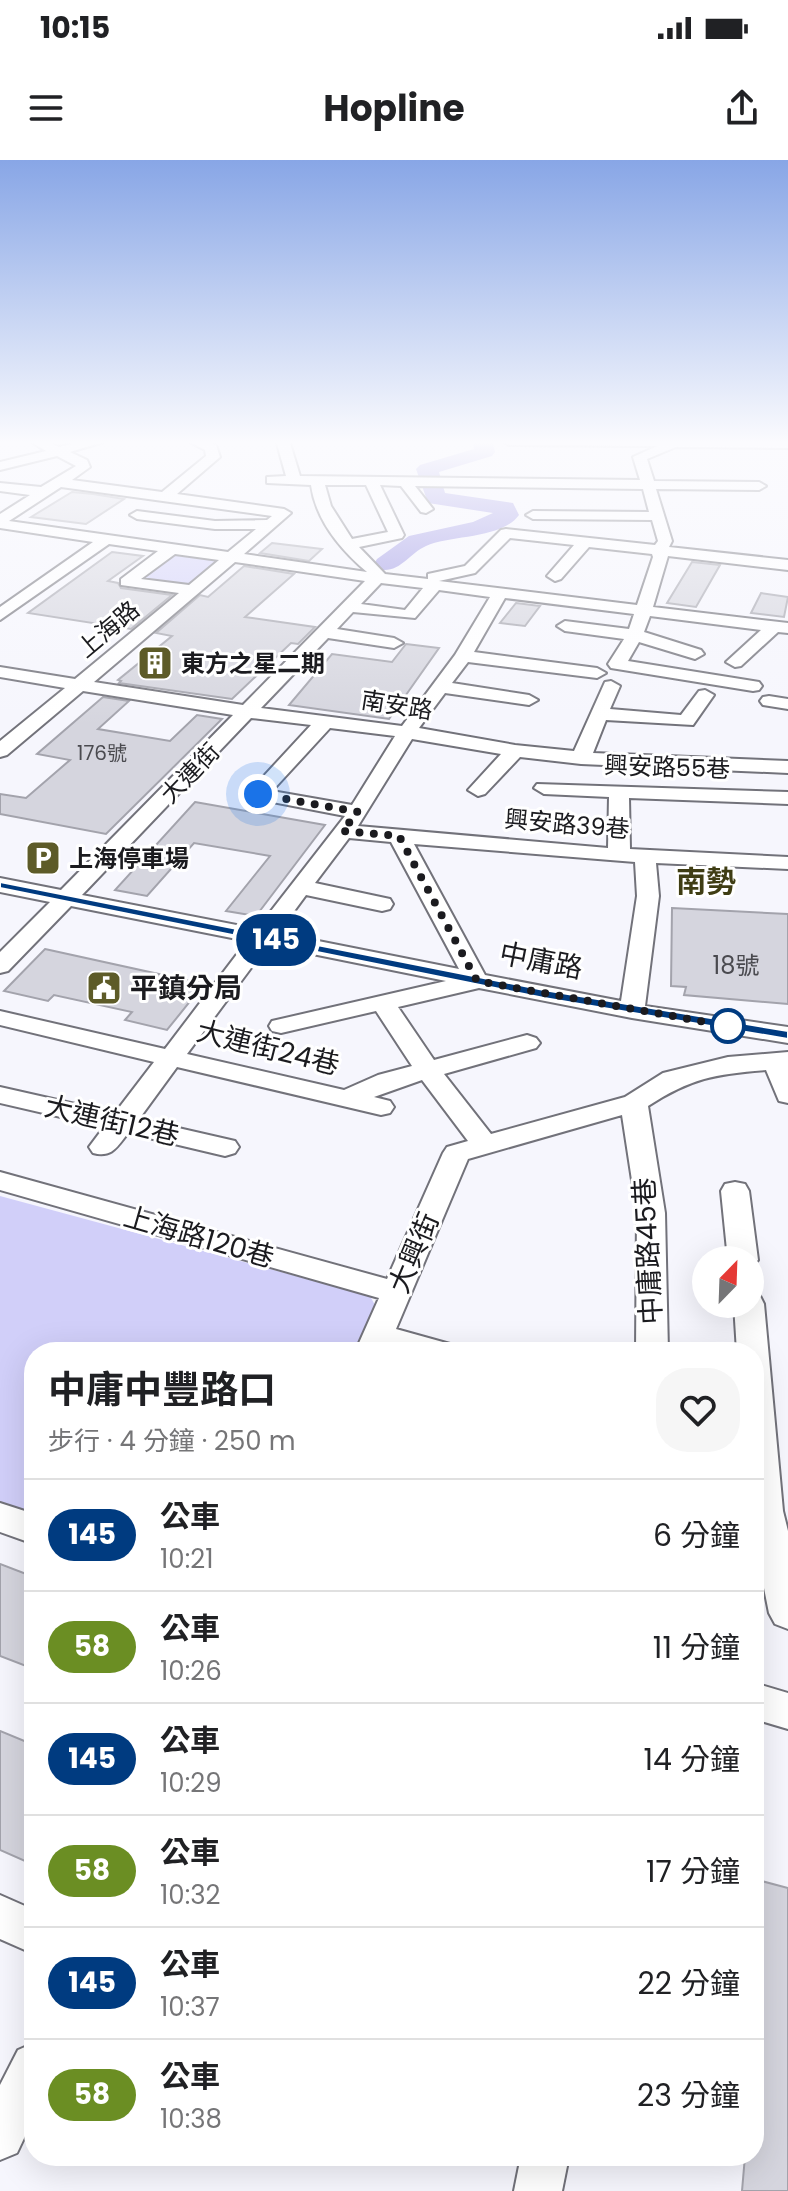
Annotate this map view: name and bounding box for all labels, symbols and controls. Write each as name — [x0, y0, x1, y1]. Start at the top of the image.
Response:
text: 10:15 — [40, 6, 110, 49]
text: Hopline — [323, 83, 465, 134]
icon: menu — [24, 86, 68, 130]
icon: share — [720, 86, 764, 130]
street label: 上海路 — [70, 593, 146, 665]
building icon: 東方之星二期 — [136, 644, 174, 682]
place label: 東方之星二期 — [181, 647, 325, 680]
street label: 南安路 — [359, 683, 435, 727]
street label: 大連街 — [153, 736, 227, 810]
house number: 176號 — [77, 739, 127, 767]
street label: 興安路55巷 — [603, 748, 731, 786]
your location — [238, 774, 278, 814]
street label: 興安路39巷 — [503, 802, 631, 846]
parking icon: 上海停車場 — [24, 839, 62, 877]
place label: 上海停車場 — [69, 842, 189, 875]
district label: 南勢 — [676, 860, 736, 903]
line badge: 145 — [230, 914, 322, 966]
text: 145 — [252, 920, 300, 959]
street label: 中庸路 — [496, 934, 586, 988]
house number: 18號 — [713, 949, 759, 982]
public building icon: 平鎮分局 — [85, 969, 123, 1007]
place label: 平鎮分局 — [130, 969, 242, 1008]
unlabelled marker — [711, 1009, 745, 1043]
street label: 大連街24巷 — [193, 1011, 343, 1085]
street label: 大連街12巷 — [41, 1087, 183, 1155]
street label: 中庸路45巷 — [625, 1176, 671, 1326]
street label: 上海路120巷 — [119, 1197, 279, 1277]
street label: 大興街 — [380, 1207, 448, 1299]
north arrow — [692, 1246, 764, 1318]
map controls — [692, 1246, 764, 1318]
text: 中庸中豐路口 — [48, 1363, 276, 1416]
button: heart — [656, 1368, 740, 1452]
text: 步行 · 4 分鐘 · 250 m — [48, 1423, 295, 1459]
text: 公車 — [160, 1495, 220, 1538]
text: 6 分鐘 — [653, 1514, 740, 1557]
text: 145 — [68, 1515, 116, 1554]
text: 10:21 — [160, 1541, 213, 1577]
text: 公車 — [160, 1607, 220, 1650]
text: 11 分鐘 — [653, 1626, 740, 1669]
text: 58 — [74, 1627, 110, 1666]
text: 10:26 — [160, 1653, 222, 1689]
text: 公車 — [160, 1719, 220, 1762]
text: 14 分鐘 — [644, 1738, 740, 1781]
text: 145 — [68, 1739, 116, 1778]
text: 10:29 — [160, 1765, 222, 1801]
text: 公車 — [160, 1831, 220, 1874]
text: 17 分鐘 — [646, 1850, 740, 1893]
text: 58 — [74, 1851, 110, 1890]
text: 10:32 — [160, 1877, 220, 1913]
text: 公車 — [160, 1943, 220, 1986]
text: 22 分鐘 — [637, 1962, 740, 2005]
text: 145 — [68, 1963, 116, 2002]
text: 10:37 — [160, 1989, 220, 2025]
text: 公車 — [160, 2055, 220, 2098]
text: 23 分鐘 — [637, 2074, 740, 2117]
text: 58 — [74, 2075, 110, 2114]
text: 10:38 — [160, 2101, 222, 2137]

